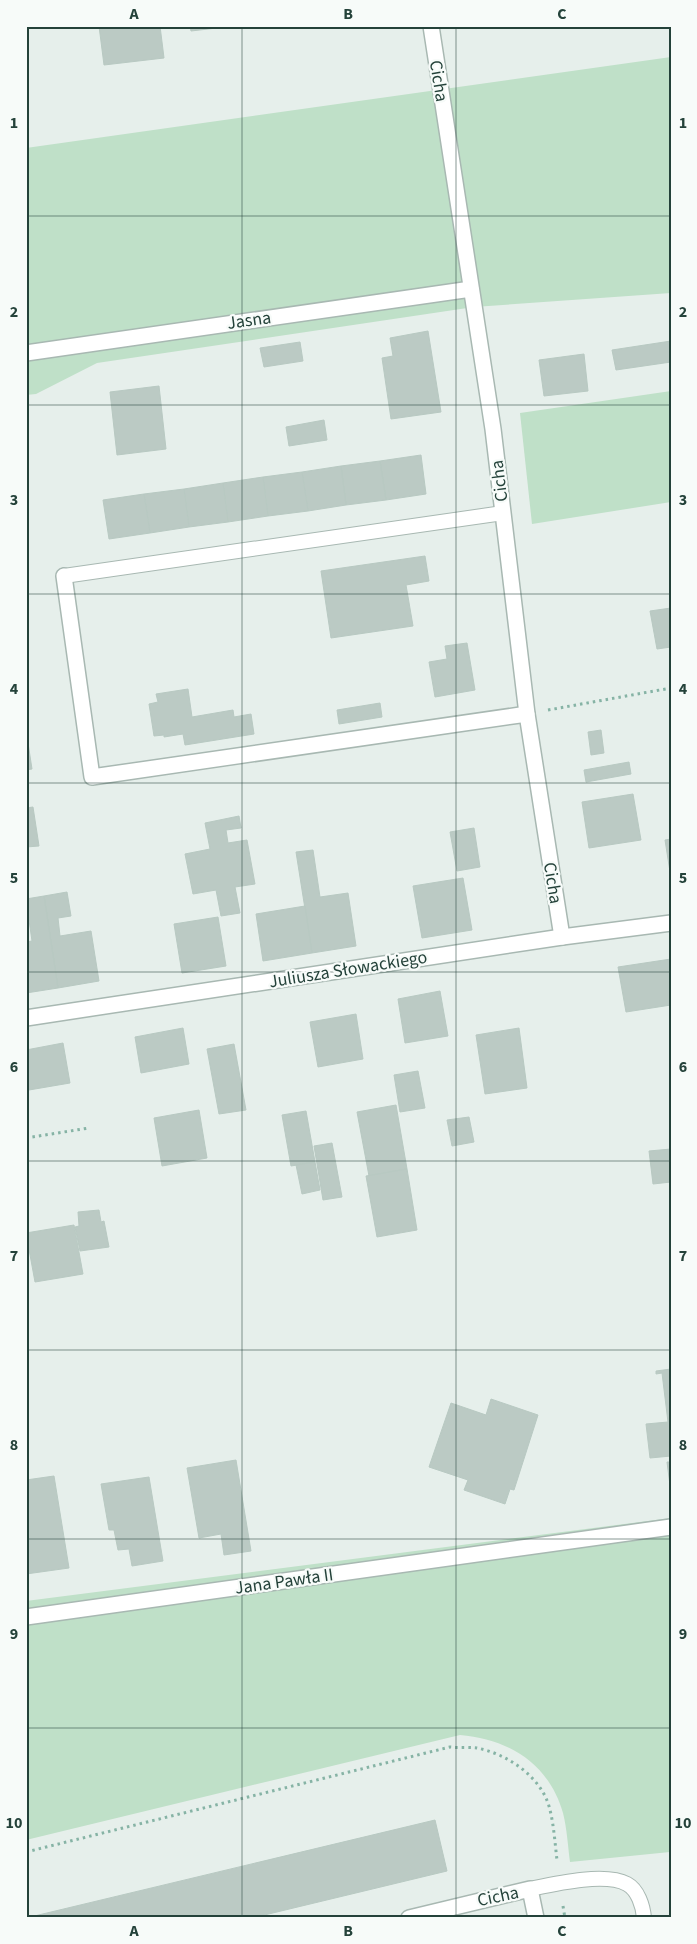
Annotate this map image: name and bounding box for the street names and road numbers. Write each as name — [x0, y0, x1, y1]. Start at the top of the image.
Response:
street label: Cicha — [423, 58, 454, 104]
street label: Jasna — [225, 305, 273, 336]
street label: Cicha — [485, 459, 514, 503]
street label: Cicha — [537, 860, 568, 906]
street label: Juliusza Słowackiego — [267, 945, 429, 994]
street label: Jana Pawła II — [233, 1562, 335, 1601]
street label: Cicha — [475, 1880, 521, 1913]

